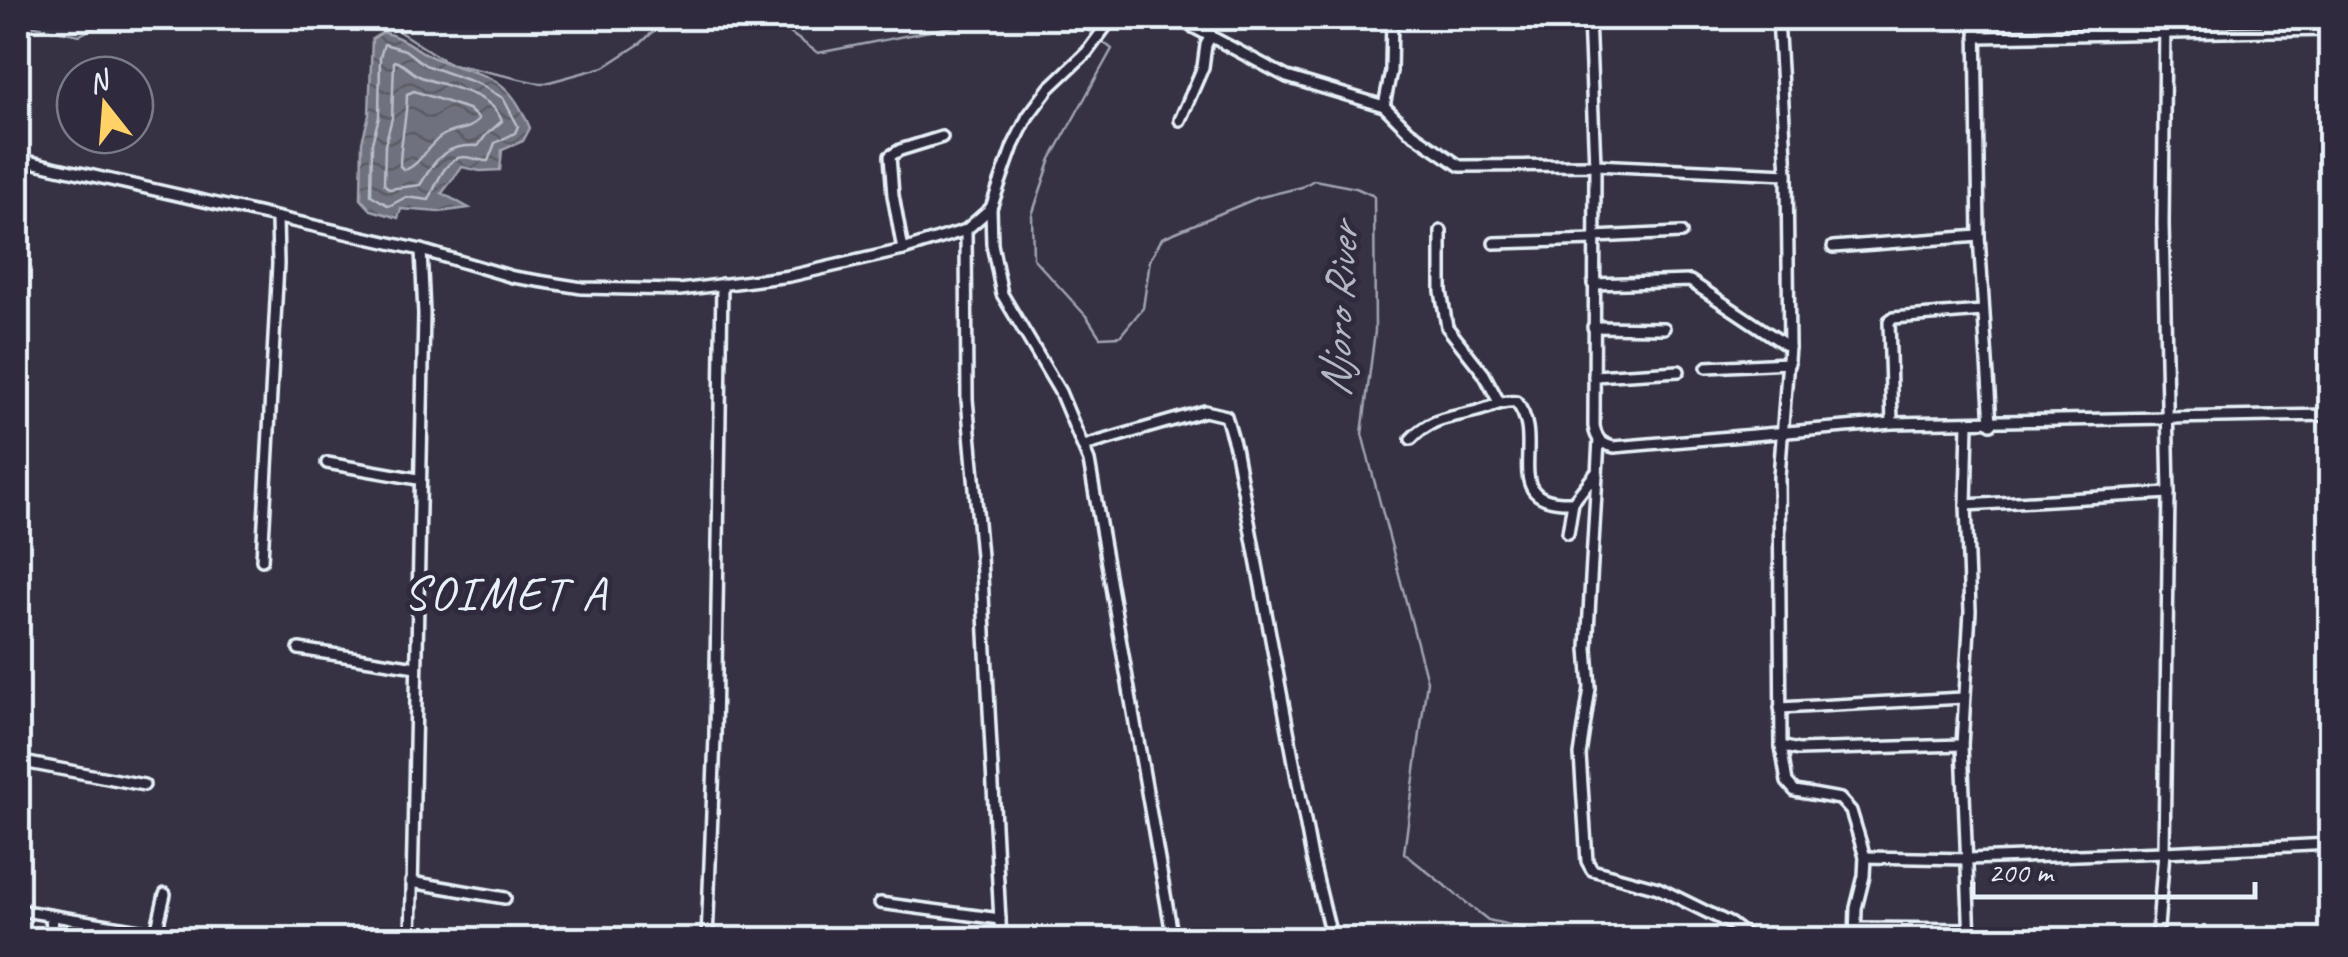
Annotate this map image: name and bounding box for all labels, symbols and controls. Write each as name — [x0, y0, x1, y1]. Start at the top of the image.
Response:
north arrow — [55, 55, 155, 155]
text: N — [84, 61, 116, 101]
water label: Njoro River — [1306, 216, 1372, 399]
district label: SOIMET A — [404, 563, 608, 623]
scale bar — [1973, 837, 2256, 899]
text: 200 m — [1988, 853, 2055, 891]

